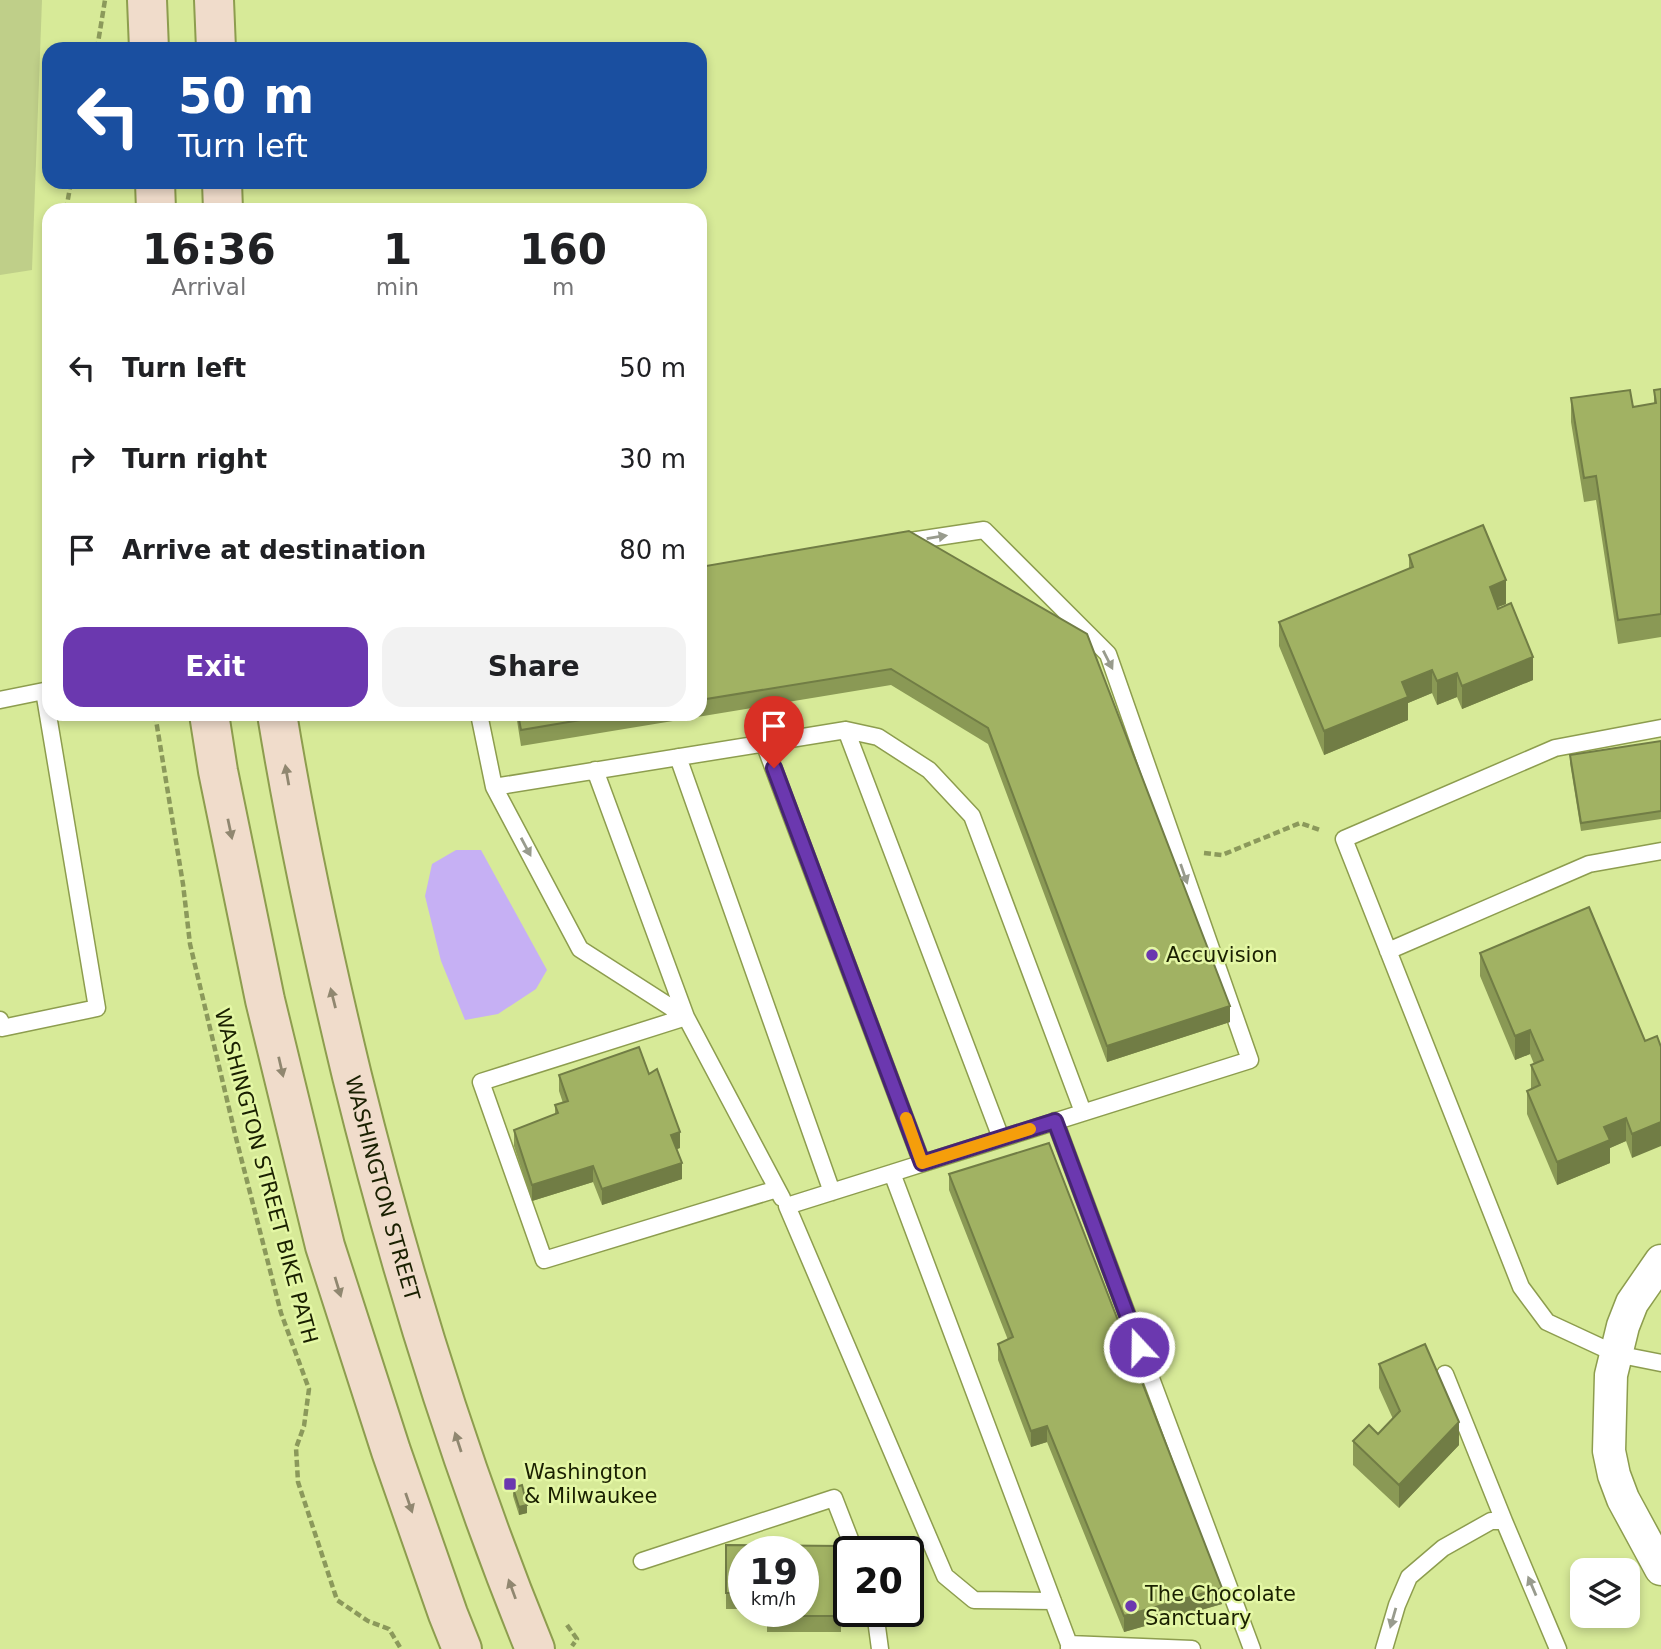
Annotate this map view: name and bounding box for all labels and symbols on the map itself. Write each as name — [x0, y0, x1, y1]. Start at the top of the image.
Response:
one-way arrow — [926, 531, 948, 542]
one-way arrow — [1102, 649, 1114, 670]
pin — [744, 696, 804, 768]
one-way arrow — [281, 764, 292, 786]
one-way arrow — [224, 818, 235, 840]
one-way arrow — [520, 837, 531, 857]
one-way arrow — [1179, 863, 1190, 884]
place label: Accuvision — [1166, 943, 1278, 967]
marker: Accuvision — [1144, 947, 1160, 963]
one-way arrow — [327, 987, 338, 1009]
street label: WASHINGTON STREET BIKE PATH — [210, 1006, 322, 1346]
one-way arrow — [276, 1056, 287, 1078]
street label: WASHINGTON STREET — [340, 1073, 425, 1304]
one-way arrow — [333, 1276, 344, 1297]
position arrow — [1102, 1310, 1176, 1384]
one-way arrow — [452, 1431, 463, 1452]
place label: Washington & Milwaukee — [524, 1460, 657, 1508]
marker: Washington & Milwaukee — [502, 1476, 518, 1492]
one-way arrow — [404, 1492, 415, 1513]
speed limit sign: 20 — [833, 1536, 924, 1627]
one-way arrow — [1526, 1575, 1537, 1596]
one-way arrow — [506, 1578, 517, 1599]
place label: The Chocolate Sanctuary — [1144, 1582, 1296, 1630]
marker: The Chocolate Sanctuary — [1123, 1598, 1139, 1614]
one-way arrow — [1387, 1608, 1397, 1629]

